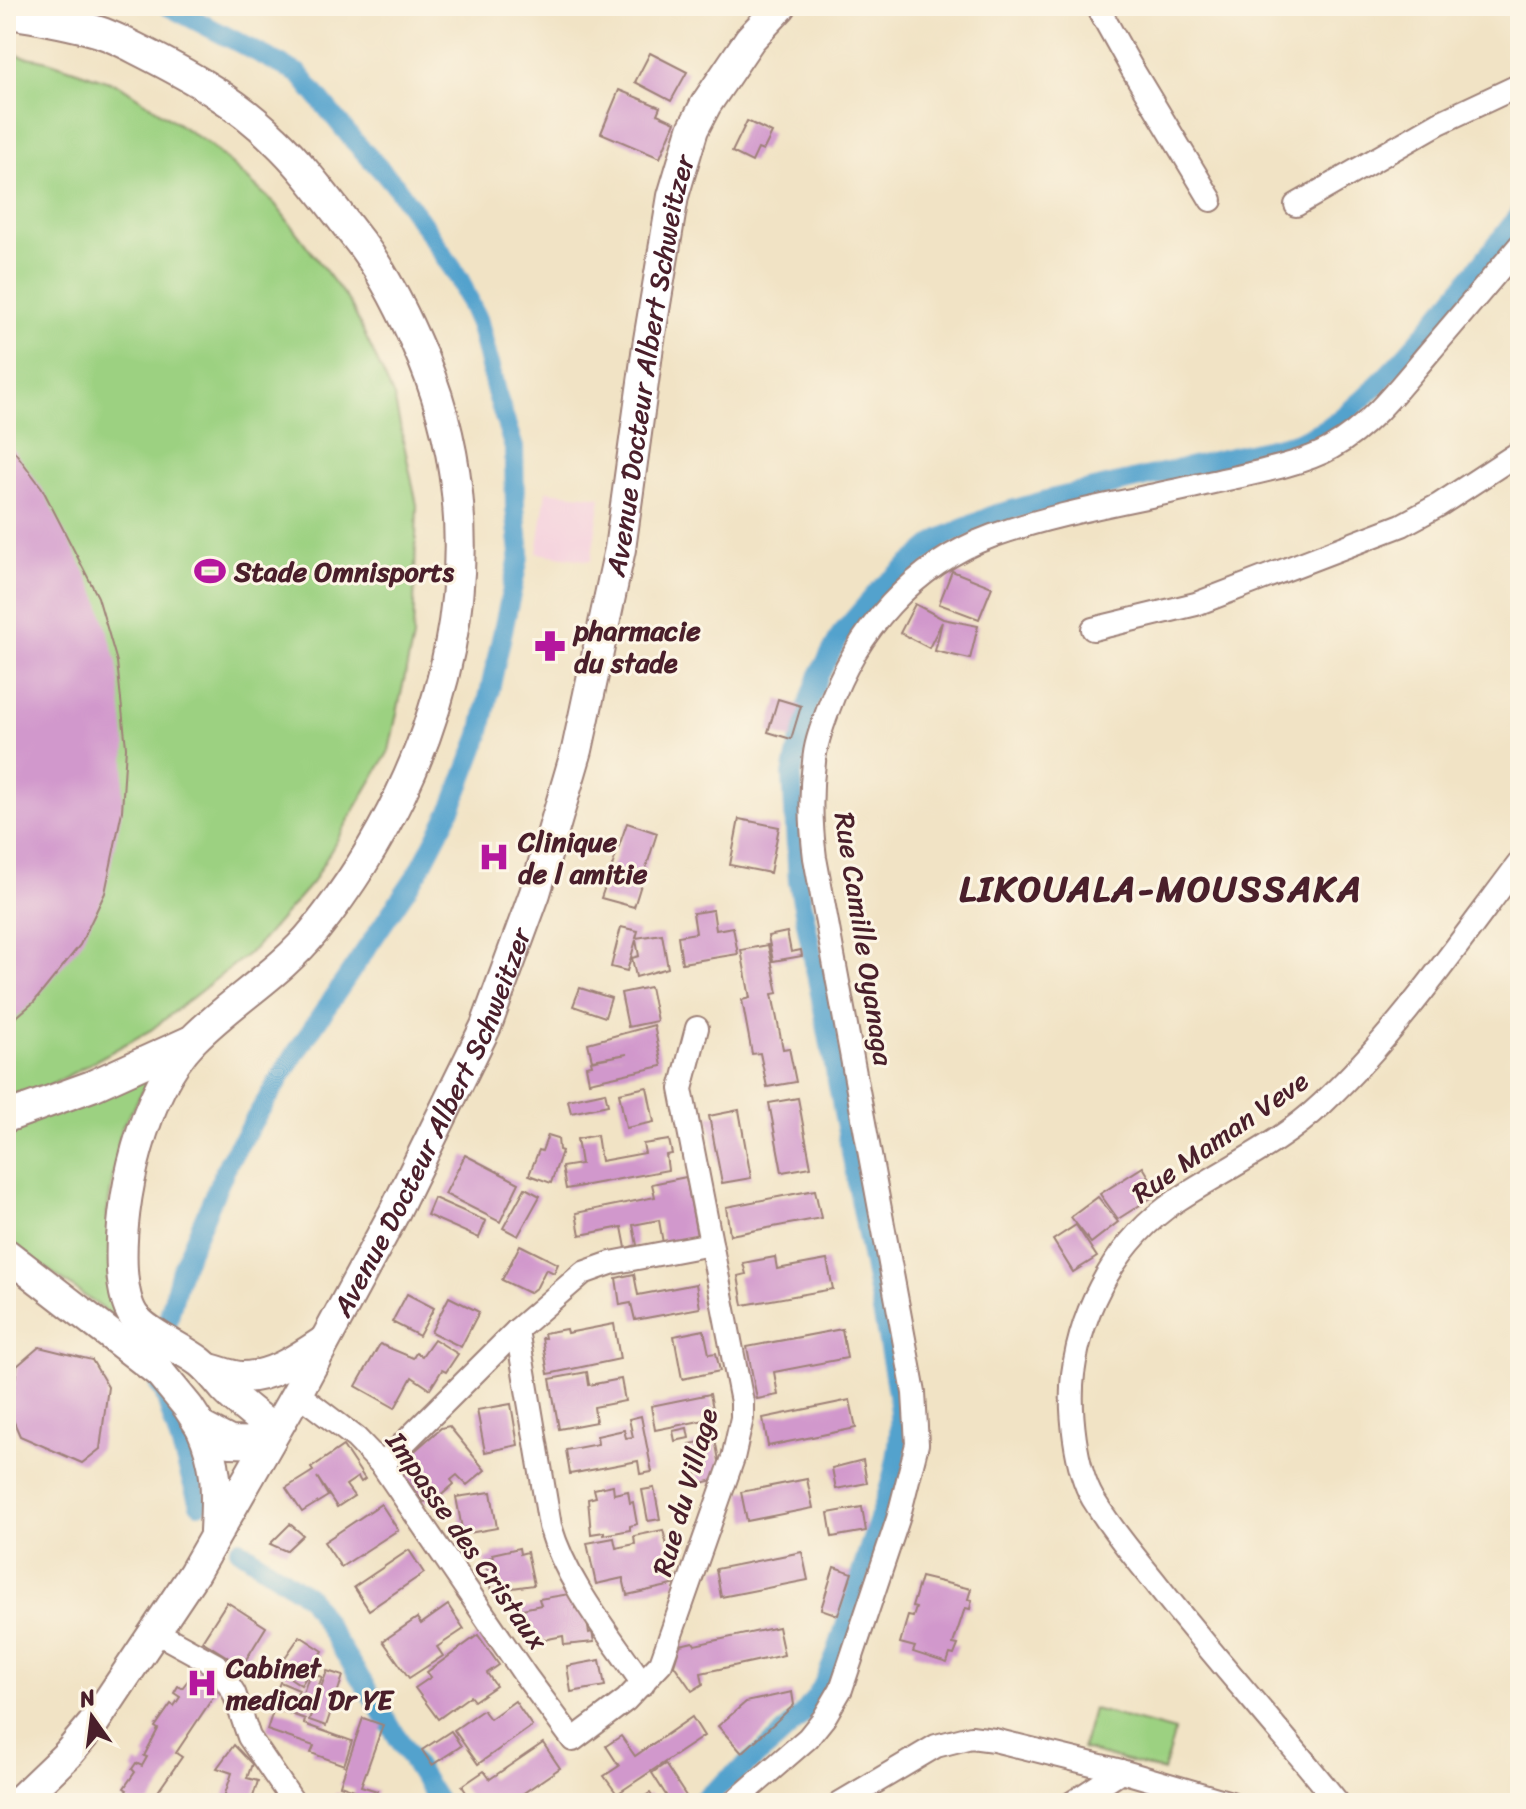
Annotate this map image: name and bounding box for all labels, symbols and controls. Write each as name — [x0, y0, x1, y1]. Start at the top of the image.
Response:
street label: Avenue Docteur Albert Schweitzer — [590, 147, 709, 582]
place label: Stade Omnisports — [233, 547, 454, 596]
sports icon: Stade Omnisports — [193, 554, 227, 588]
place label: pharmacie du stade — [572, 606, 701, 687]
pharmacy icon: pharmacie du stade — [533, 629, 567, 663]
street label: Rue Camille Oyanaga — [820, 809, 908, 1070]
place label: Clinique de l amitie — [517, 817, 648, 898]
hospital icon: Clinique de l amitie — [477, 840, 511, 874]
district label: LIKOUALA-MOUSSAKA — [959, 857, 1363, 921]
street label: Avenue Docteur Albert Schweitzer — [318, 919, 545, 1326]
street label: Rue Maman Veve — [1121, 1058, 1319, 1216]
street label: Rue du Village — [638, 1402, 732, 1582]
street label: Impasse des Cristaux — [372, 1420, 562, 1662]
place label: Cabinet medical Dr YE — [225, 1643, 395, 1724]
hospital icon: Cabinet medical Dr YE — [185, 1666, 219, 1700]
north arrow — [52, 1677, 132, 1757]
text: N — [74, 1677, 100, 1719]

